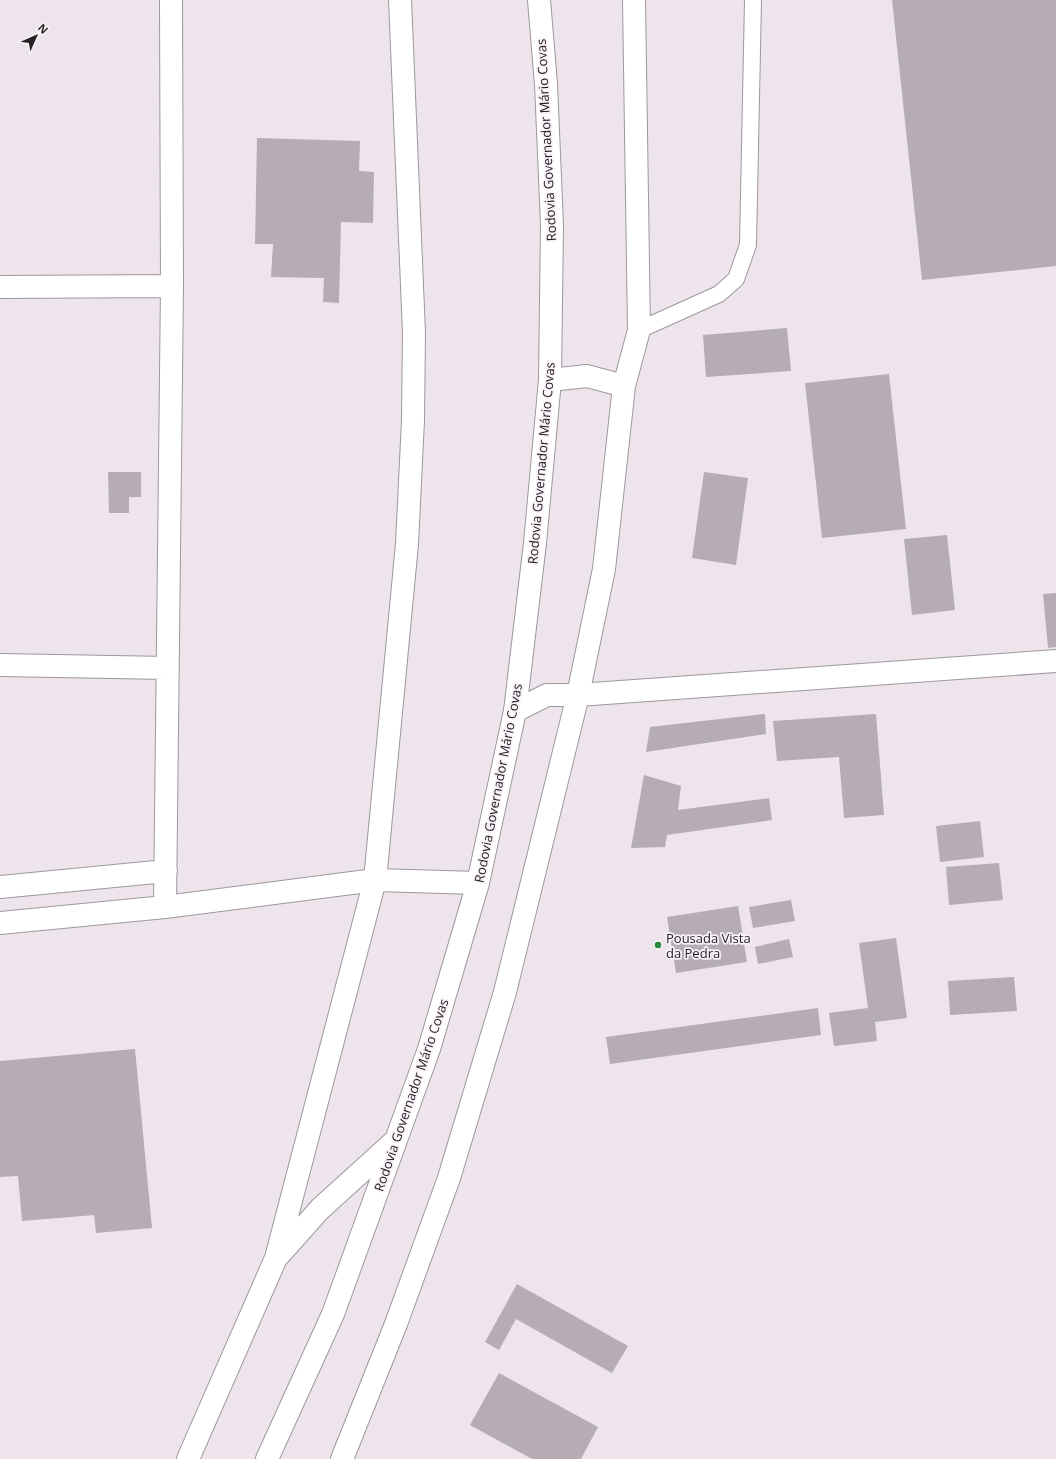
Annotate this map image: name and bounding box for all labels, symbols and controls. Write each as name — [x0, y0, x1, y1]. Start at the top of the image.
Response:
north arrow — [16, 16, 56, 56]
text: N — [35, 20, 52, 37]
street label: Rodovia Governador Mário Covas — [532, 38, 560, 242]
street label: Rodovia Governador Mário Covas — [523, 361, 559, 565]
street label: Rodovia Governador Mário Covas — [470, 682, 526, 884]
place label: Pousada Vista da Pedra — [666, 929, 751, 962]
marker: Pousada Vista da Pedra — [653, 940, 663, 950]
street label: Rodovia Governador Mário Covas — [369, 996, 453, 1194]

